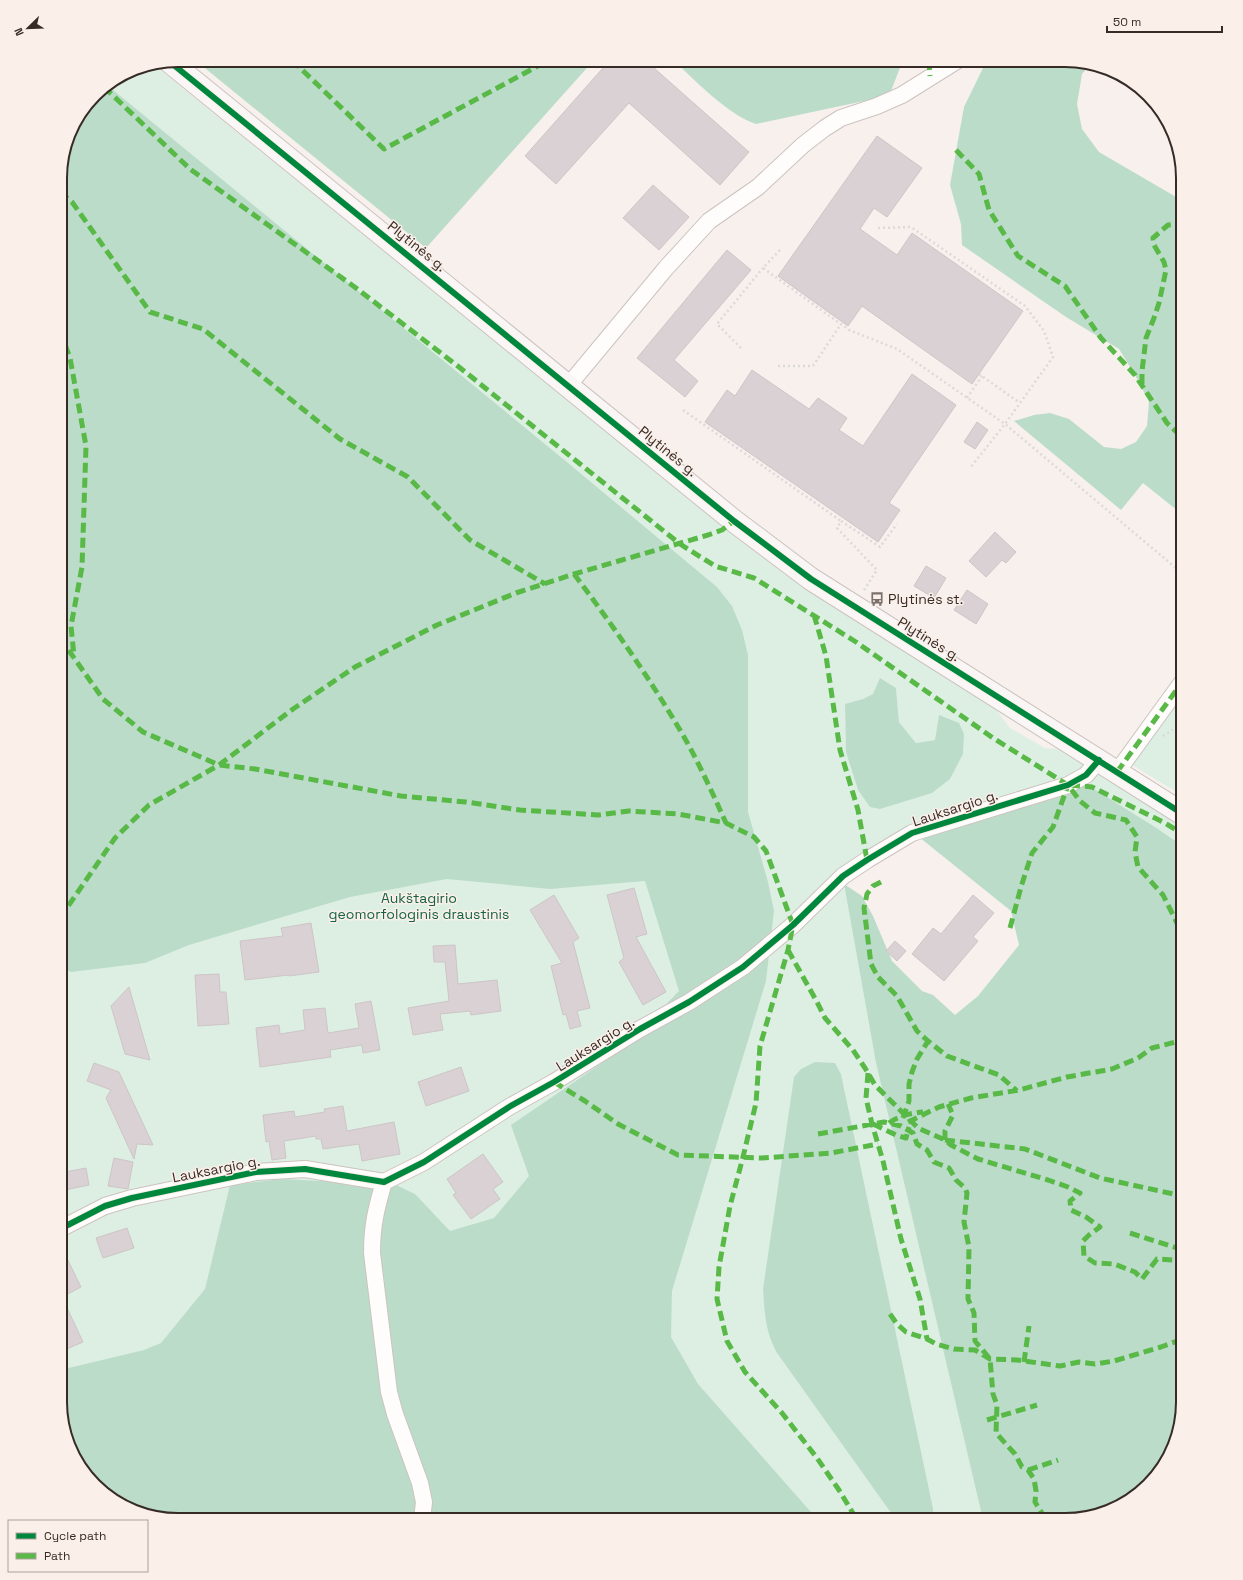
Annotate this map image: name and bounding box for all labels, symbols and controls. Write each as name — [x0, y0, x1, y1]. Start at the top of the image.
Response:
north arrow — [8, 8, 48, 48]
scale bar — [1107, 8, 1222, 34]
text: 50 m — [1113, 14, 1141, 30]
text: N — [11, 26, 27, 38]
street label: Plytinės g. — [384, 217, 450, 275]
street label: Plytinės g. — [635, 422, 701, 480]
place label: Plytinės st. — [888, 590, 963, 608]
bus stop icon: Plytinės st. — [869, 591, 885, 607]
street label: Plytinės g. — [894, 613, 964, 665]
street label: Lauksargio g. — [910, 786, 1000, 830]
park label: Aukštagirio geomorfologinis draustinis — [329, 889, 509, 923]
street label: Lauksargio g. — [552, 1013, 638, 1075]
street label: Lauksargio g. — [171, 1152, 261, 1186]
legend — [8, 1520, 148, 1572]
text: Cycle path — [44, 1528, 106, 1544]
text: Path — [44, 1548, 70, 1564]

